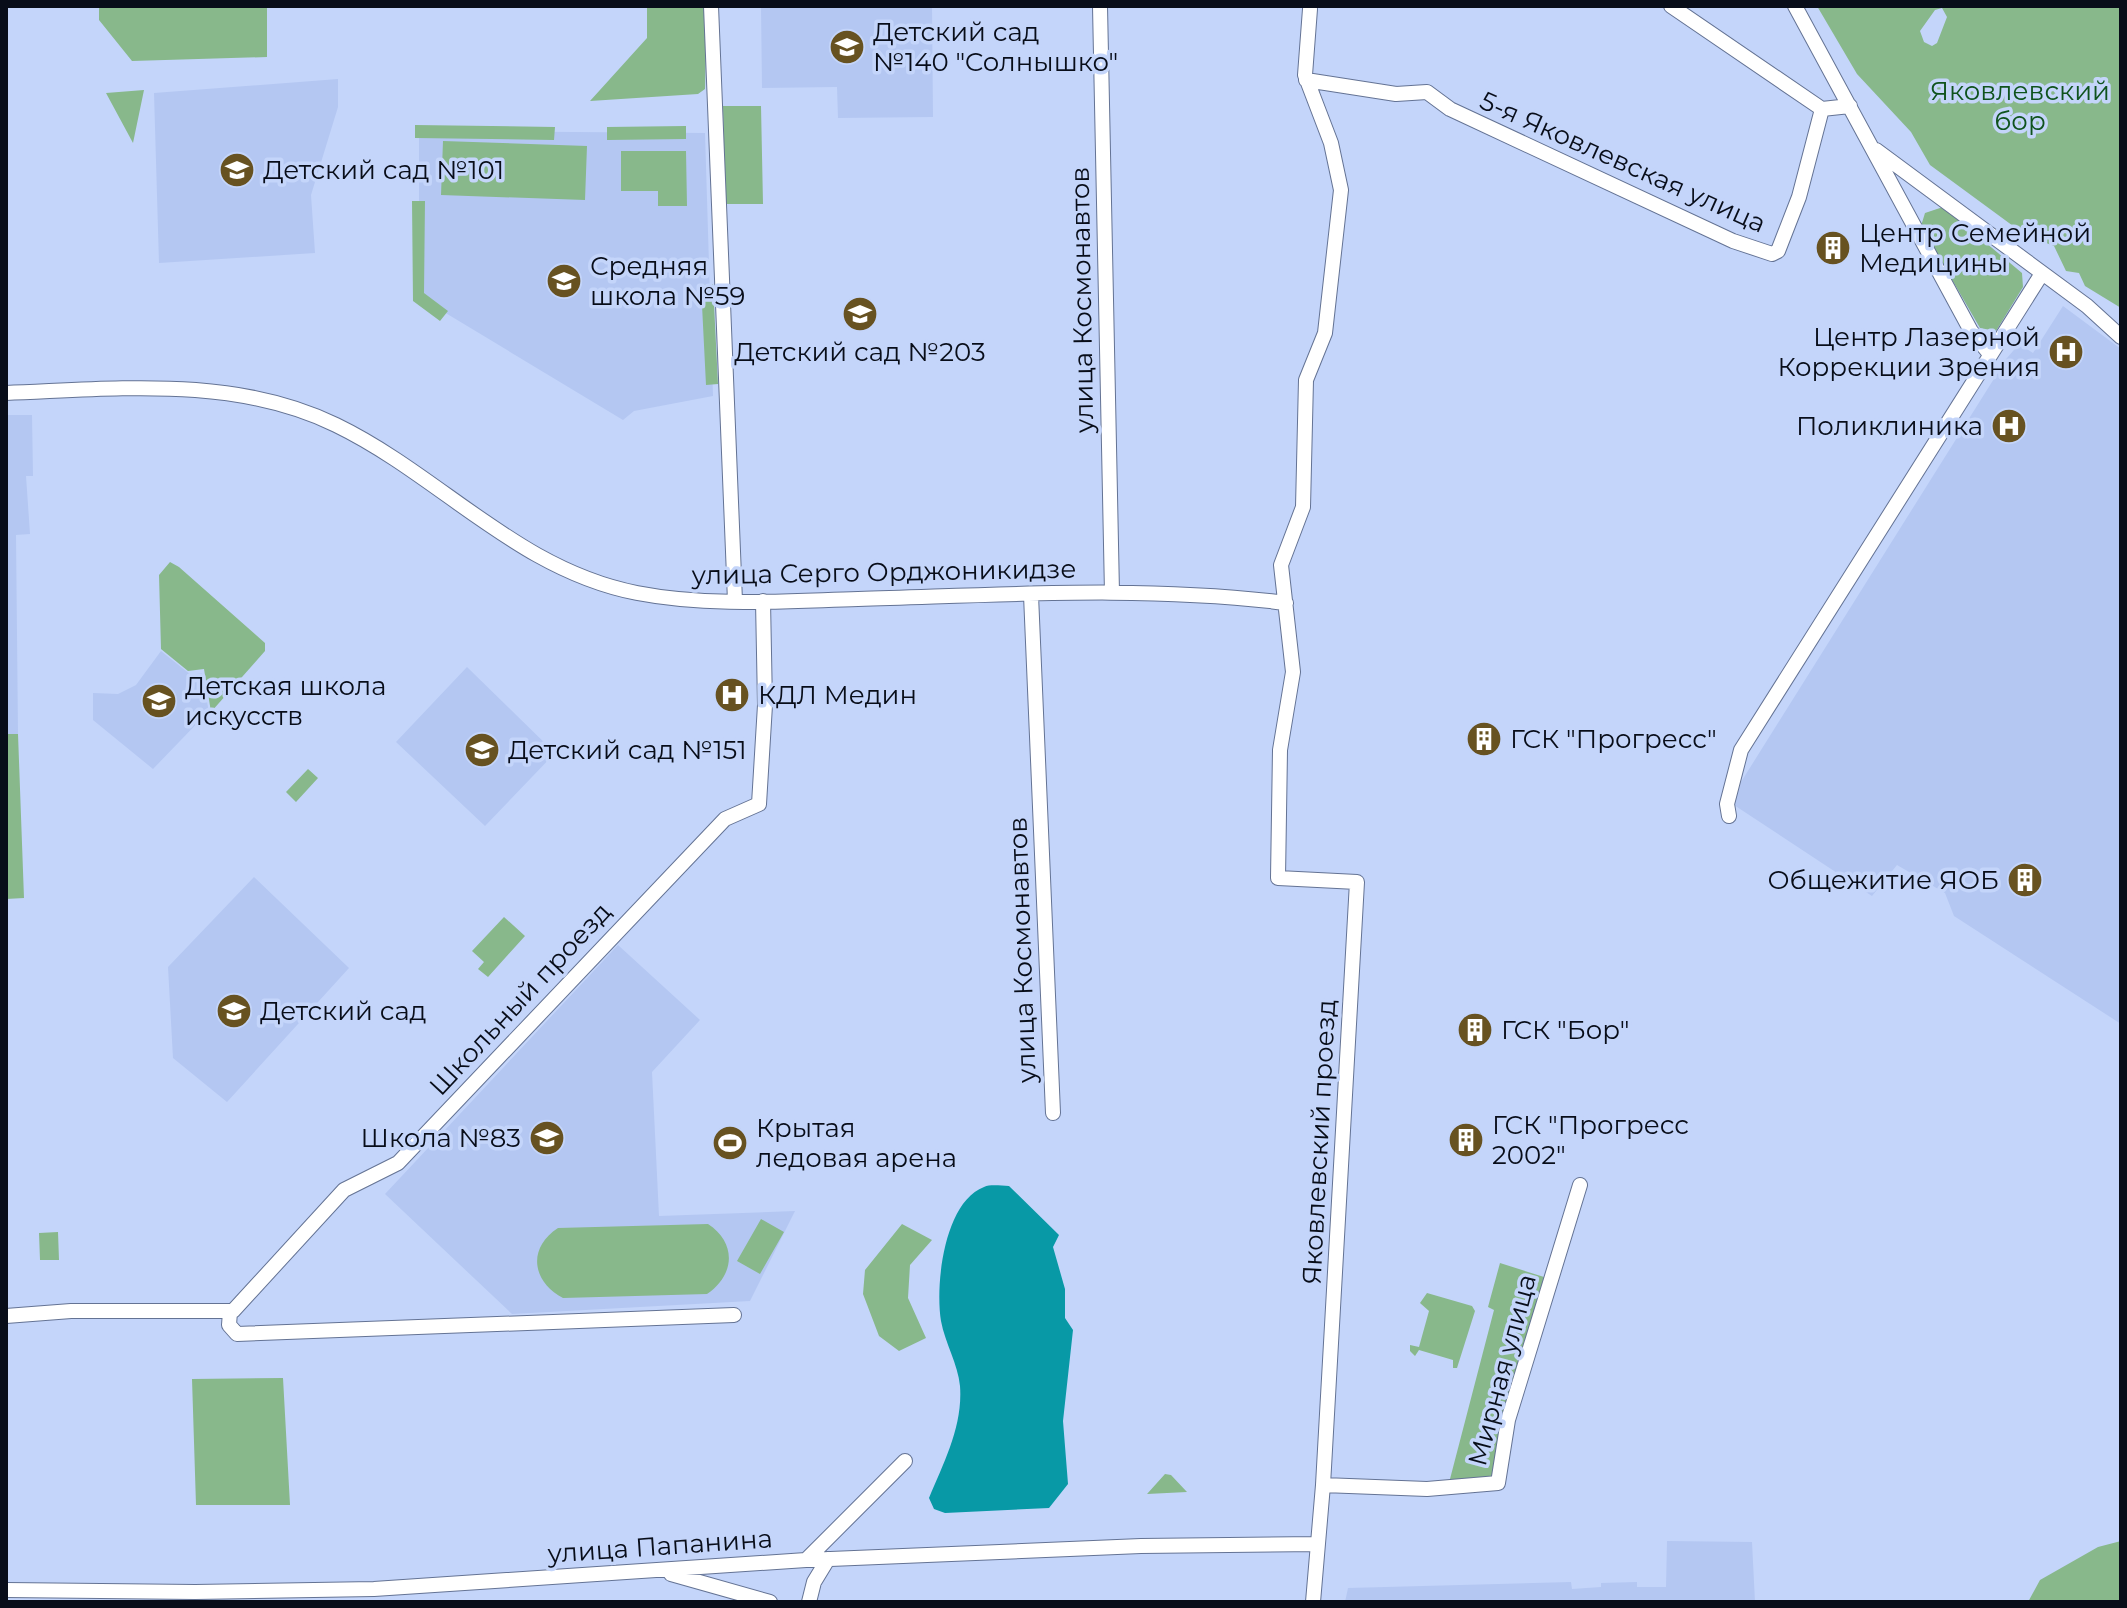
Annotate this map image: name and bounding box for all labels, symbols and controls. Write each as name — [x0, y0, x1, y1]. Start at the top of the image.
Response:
place label: Детский сад №140 "Солнышко" — [873, 16, 1118, 78]
school or university icon: Детский сад №140 "Солнышко" — [828, 28, 866, 66]
park label: Яковлевский бор — [1930, 75, 2110, 137]
street label: 5-я Яковлевская улица — [1475, 84, 1771, 240]
school or university icon: Детский сад №101 — [218, 151, 256, 189]
place label: Детский сад №101 — [263, 154, 504, 186]
street label: улица Космонавтов — [1064, 167, 1100, 434]
place label: Центр Семейной Медицины — [1859, 217, 2091, 279]
building icon: Центр Семейной Медицины — [1814, 229, 1852, 267]
place label: Средняя школа №59 — [590, 250, 745, 312]
school or university icon: Средняя школа №59 — [545, 262, 583, 300]
school or university icon: Детский сад №203 — [841, 295, 879, 333]
place label: Центр Лазерной Коррекции Зрения — [1778, 321, 2040, 383]
hospital icon: Центр Лазерной Коррекции Зрения — [2047, 333, 2085, 371]
place label: Детский сад №203 — [734, 336, 986, 368]
hospital icon: Поликлиника — [1990, 407, 2028, 445]
place label: Поликлиника — [1796, 410, 1983, 442]
street label: улица Серго Орджоникидзе — [690, 553, 1077, 591]
place label: Детская школа искусств — [185, 670, 386, 732]
hospital icon: КДЛ Медин — [713, 676, 751, 714]
place label: КДЛ Медин — [758, 679, 917, 711]
school or university icon: Детская школа искусств — [140, 682, 178, 720]
building icon: ГСК "Прогресс" — [1465, 720, 1503, 758]
place label: ГСК "Прогресс" — [1510, 723, 1717, 755]
school or university icon: Детский сад №151 — [463, 731, 501, 769]
place label: Детский сад №151 — [508, 734, 747, 766]
street label: улица Космонавтов — [1001, 816, 1043, 1085]
building icon: Общежитие ЯОБ — [2006, 861, 2044, 899]
place label: Общежитие ЯОБ — [1767, 864, 1999, 896]
street label: Школьный проезд — [422, 896, 618, 1102]
school or university icon: Детский сад — [215, 992, 253, 1030]
place label: Детский сад — [260, 995, 426, 1027]
street label: Яковлевский проезд — [1296, 999, 1342, 1285]
building icon: ГСК "Бор" — [1456, 1011, 1494, 1049]
place label: ГСК "Бор" — [1501, 1014, 1629, 1046]
place label: ГСК "Прогресс 2002" — [1492, 1109, 1689, 1171]
place label: Крытая ледовая арена — [756, 1112, 957, 1174]
school or university icon: Школа №83 — [528, 1119, 566, 1157]
building icon: ГСК "Прогресс 2002" — [1447, 1121, 1485, 1159]
place label: Школа №83 — [361, 1122, 521, 1154]
sports icon: Крытая ледовая арена — [711, 1124, 749, 1162]
street label: Мирная улица — [1461, 1271, 1543, 1469]
street label: улица Папанина — [545, 1522, 774, 1570]

